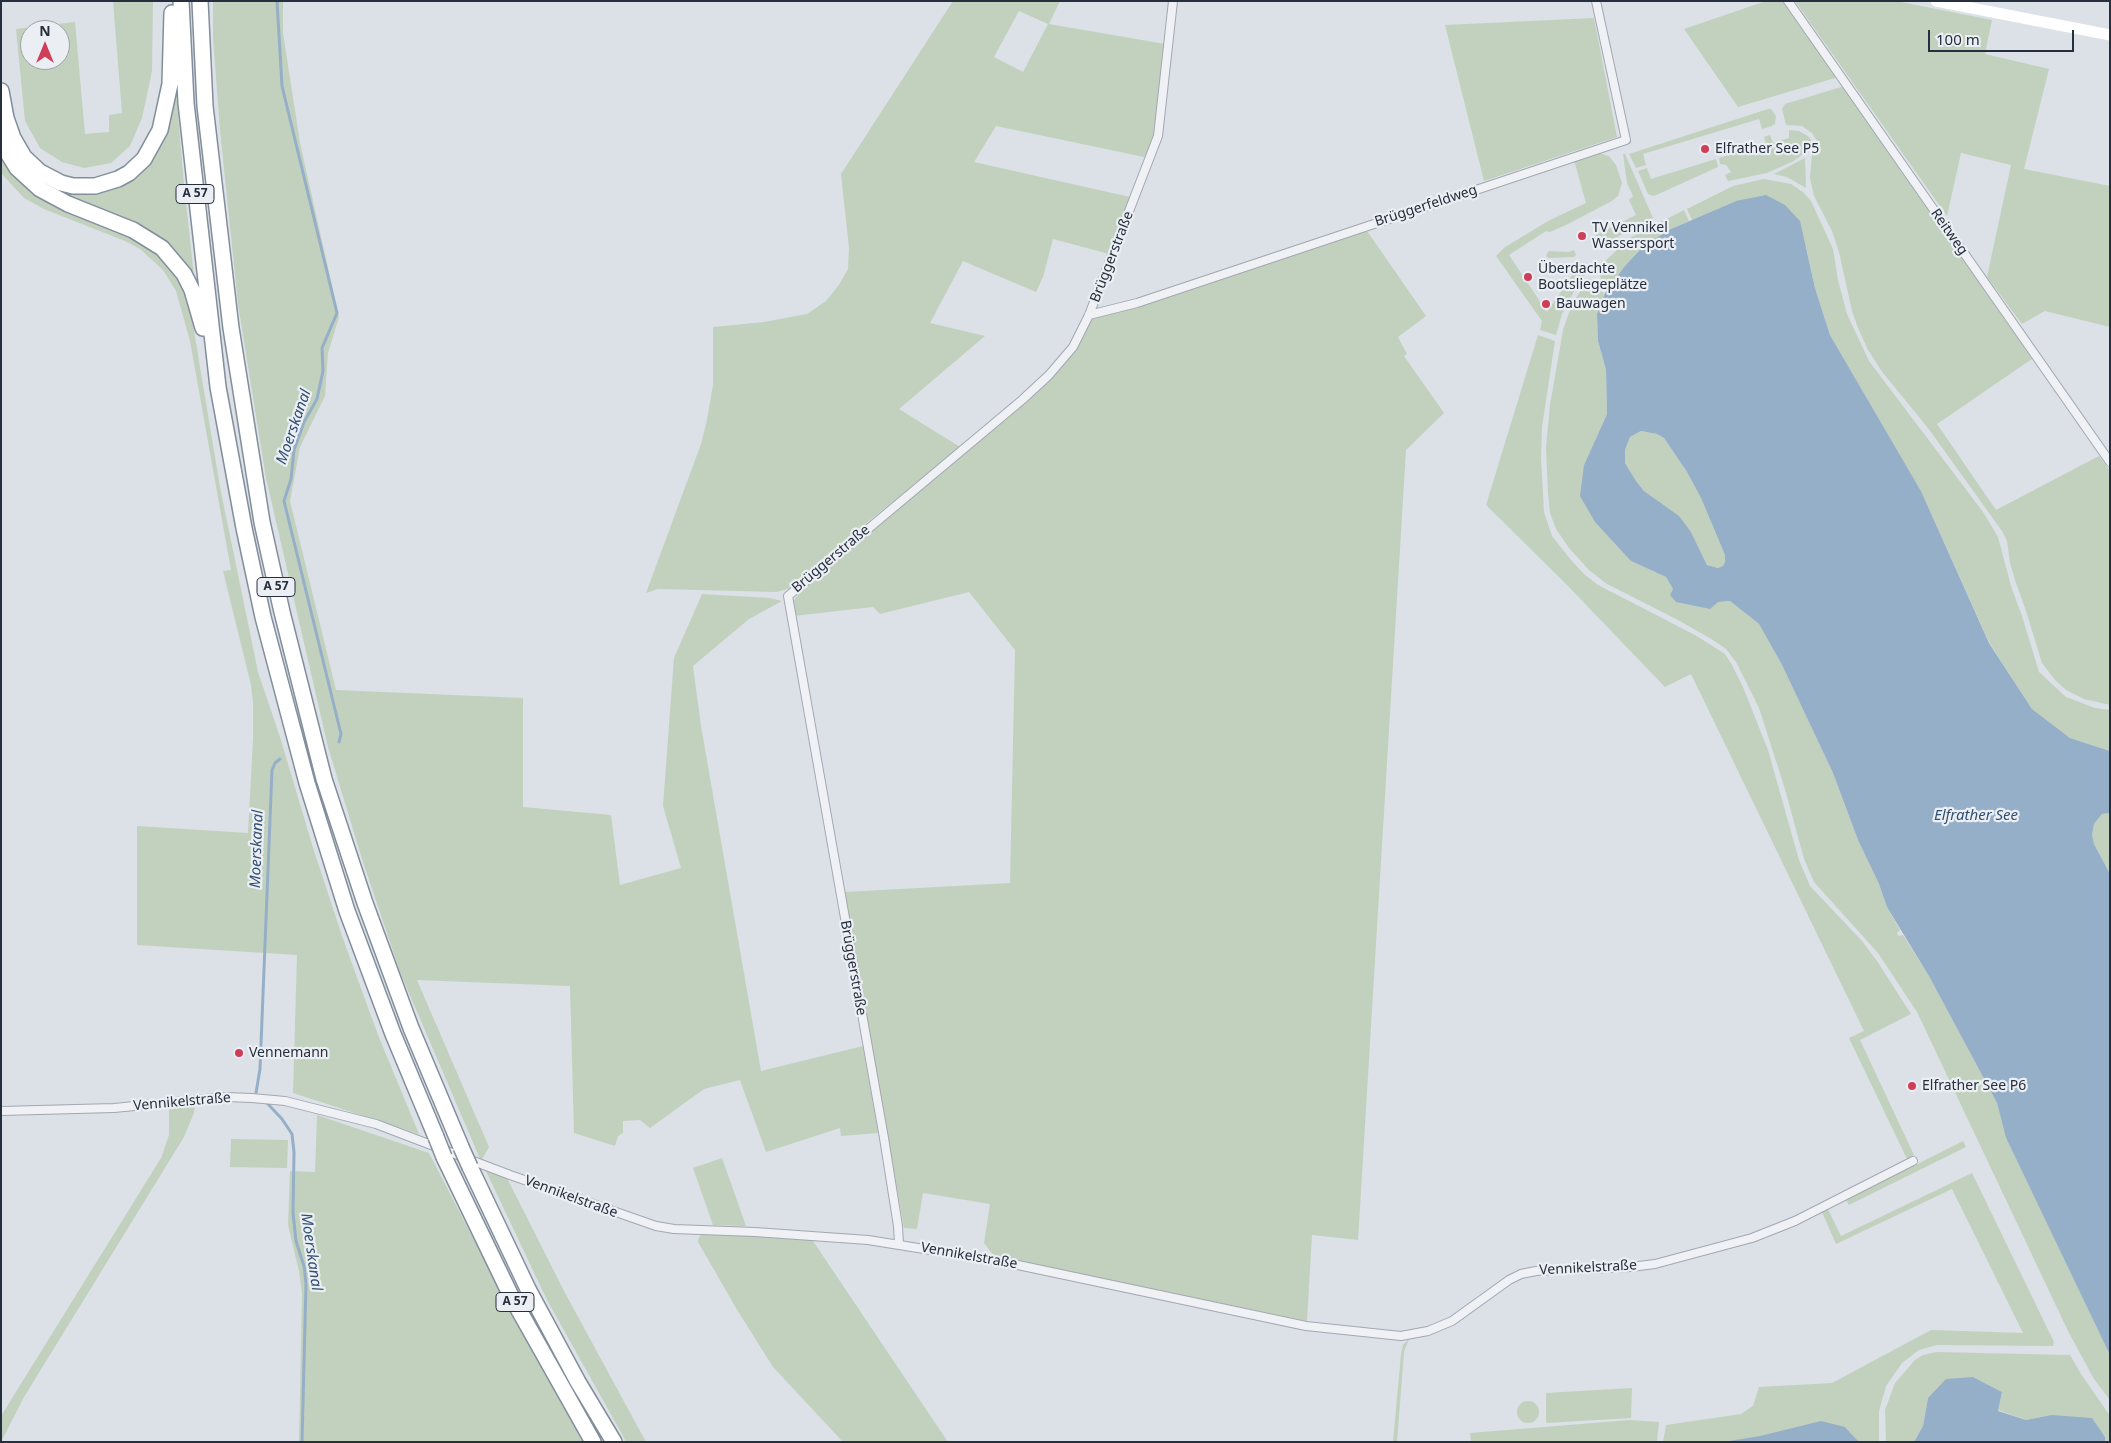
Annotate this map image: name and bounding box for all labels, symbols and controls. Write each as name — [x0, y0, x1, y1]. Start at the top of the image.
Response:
north arrow — [20, 20, 70, 70]
scale bar — [1931, 20, 2077, 52]
text: N — [39, 21, 51, 40]
text: 100 m — [1936, 29, 1980, 49]
place label: Elfrather See P5 — [1715, 141, 1819, 157]
marker: Elfrather See P5 — [1699, 143, 1711, 155]
street label: Brüggerfeldweg — [1373, 181, 1479, 231]
road number: A 57 — [176, 184, 214, 203]
street label: Reitweg — [1927, 206, 1971, 258]
street label: Brüggerstraße — [1087, 209, 1137, 305]
place label: TV Vennikel Wassersport — [1592, 220, 1674, 252]
marker: TV Vennikel Wassersport — [1576, 230, 1588, 242]
place label: Überdachte Bootsliegeplätze — [1538, 261, 1647, 294]
marker: Überdachte Bootsliegeplätze — [1522, 271, 1534, 283]
place label: Bauwagen — [1556, 296, 1626, 312]
marker: Bauwagen — [1540, 298, 1552, 310]
water label: Moerskanal — [273, 387, 315, 467]
street label: Brüggerstraße — [789, 522, 873, 596]
road number: A 57 — [257, 578, 295, 596]
water label: Elfrather See — [1934, 807, 2018, 825]
water label: Moerskanal — [247, 810, 267, 888]
street label: Brüggerstraße — [836, 919, 870, 1017]
place label: Vennemann — [249, 1045, 328, 1061]
marker: Vennemann — [233, 1047, 245, 1059]
place label: Elfrather See P6 — [1922, 1078, 2026, 1094]
marker: Elfrather See P6 — [1906, 1080, 1918, 1092]
street label: Vennikelstraße — [133, 1089, 231, 1115]
street label: Vennikelstraße — [522, 1172, 620, 1222]
water label: Moerskanal — [297, 1212, 325, 1292]
street label: Vennikelstraße — [919, 1239, 1019, 1273]
street label: Vennikelstraße — [1539, 1257, 1637, 1279]
road number: A 57 — [496, 1292, 534, 1311]

